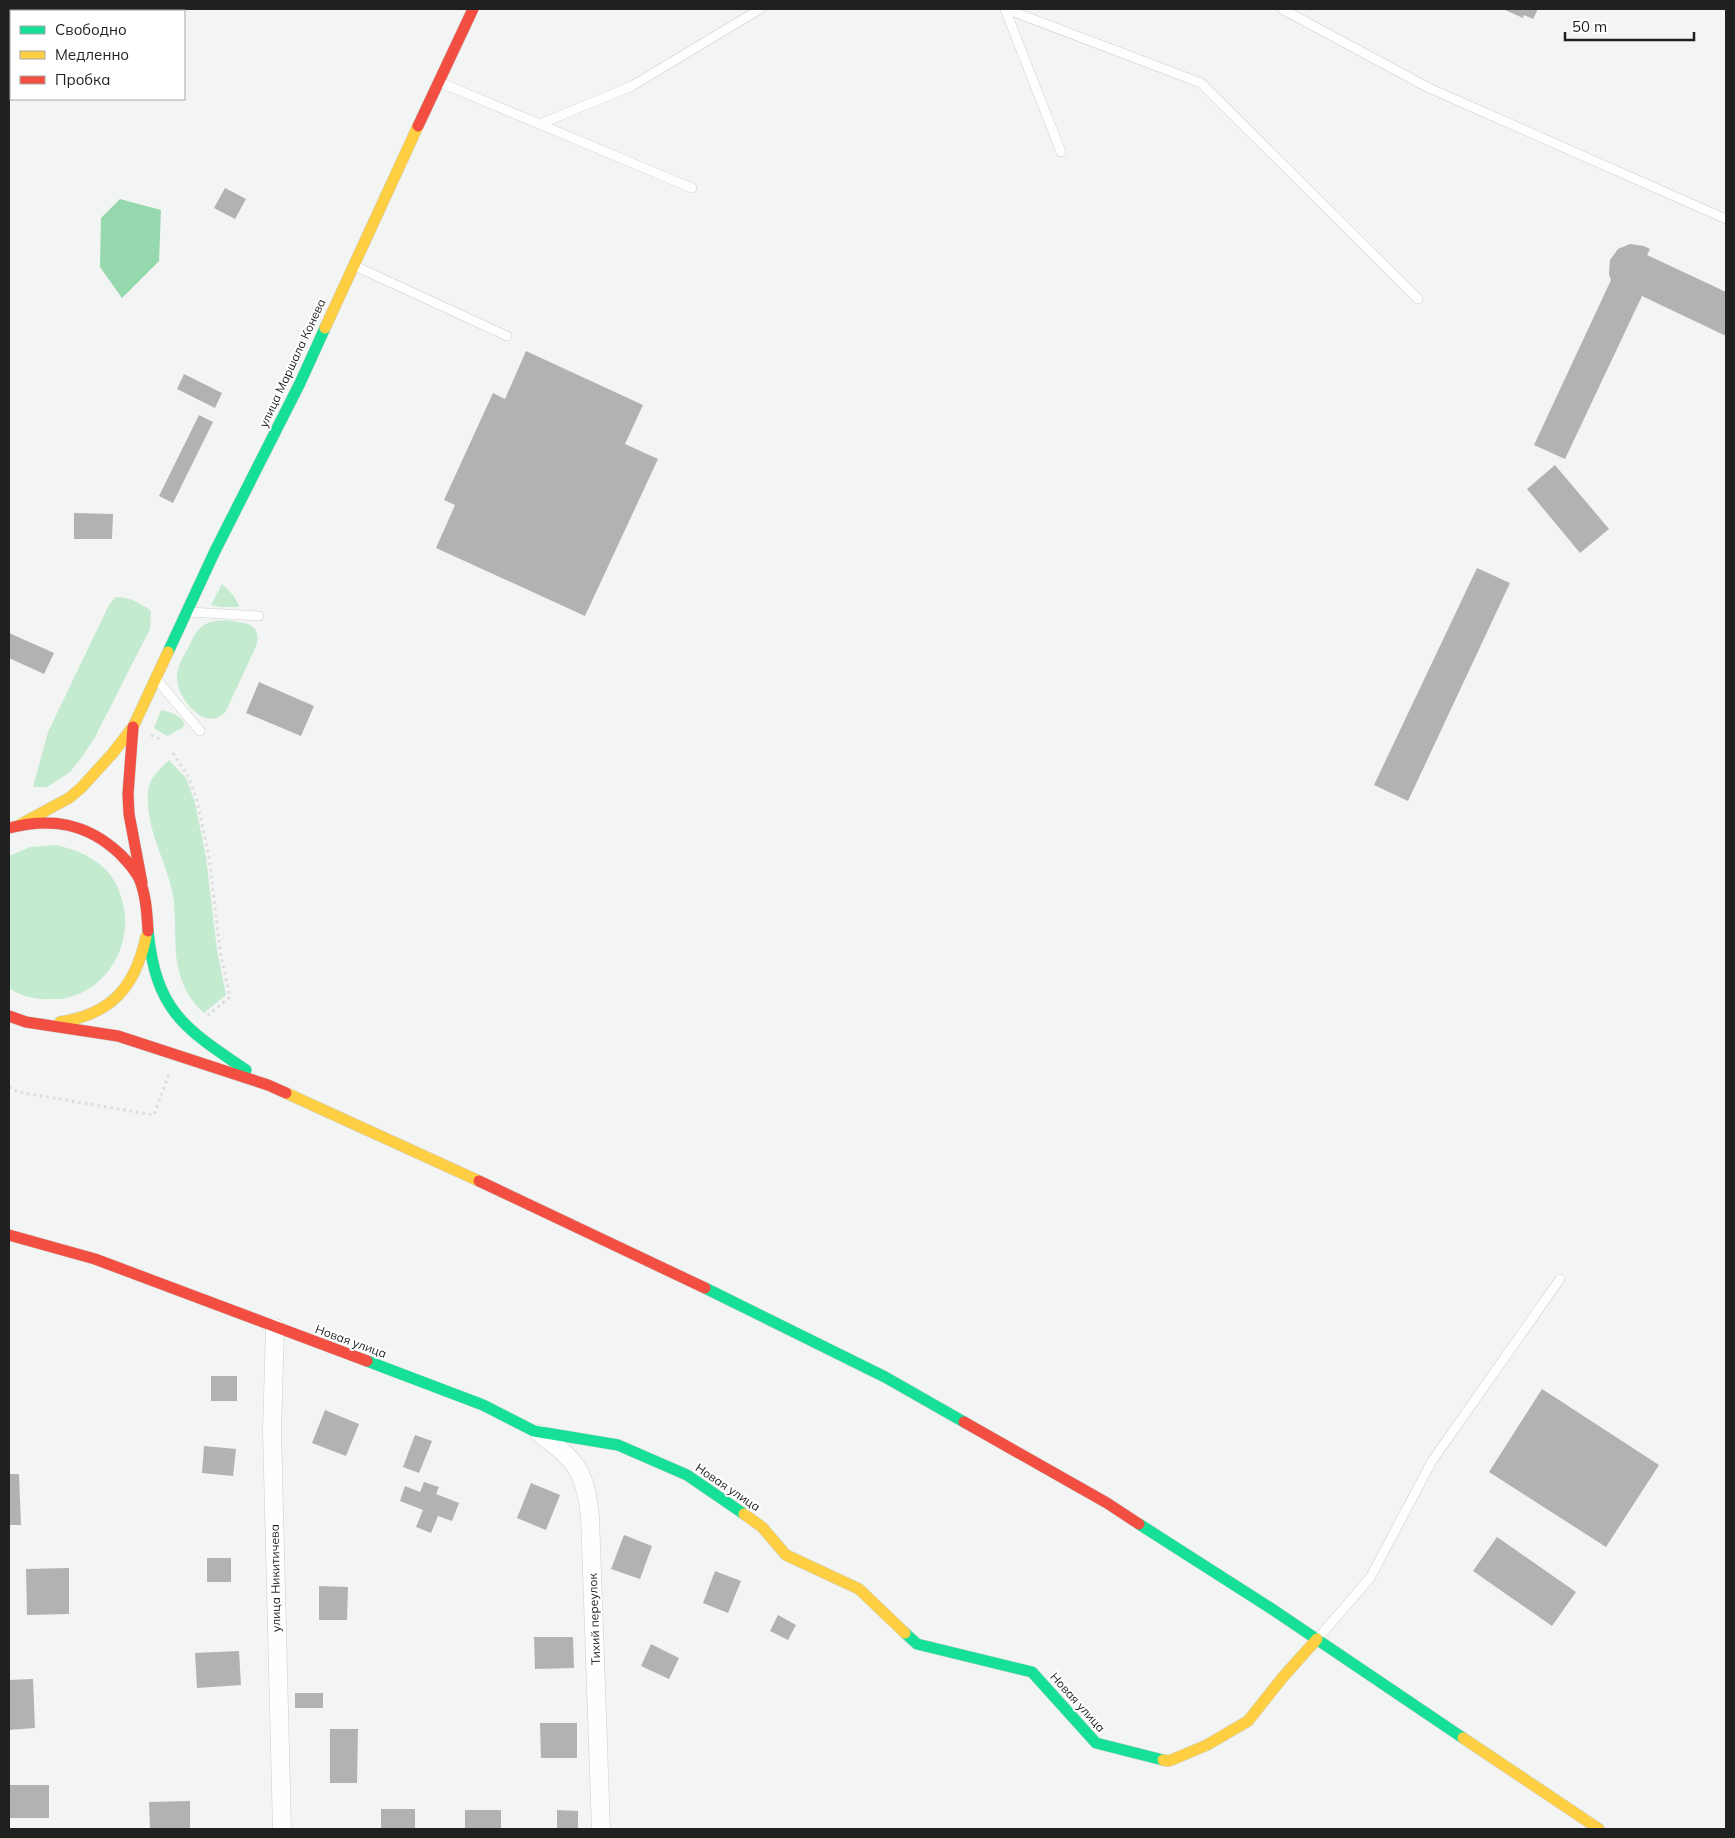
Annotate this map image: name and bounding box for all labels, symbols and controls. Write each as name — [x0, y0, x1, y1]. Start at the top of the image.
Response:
legend — [10, 10, 185, 100]
scale bar — [1565, 10, 1694, 42]
text: 50 m — [1572, 17, 1607, 36]
text: Свободно — [55, 20, 127, 39]
text: Медленно — [55, 45, 129, 64]
text: Пробка — [55, 70, 110, 89]
street label: улица Маршала Конева — [256, 296, 328, 430]
street label: Новая улица — [313, 1321, 389, 1361]
street label: Новая улица — [693, 1460, 763, 1514]
street label: улица Никитичева — [267, 1524, 283, 1632]
street label: Тихий переулок — [585, 1572, 603, 1665]
street label: Новая улица — [1047, 1669, 1109, 1735]

